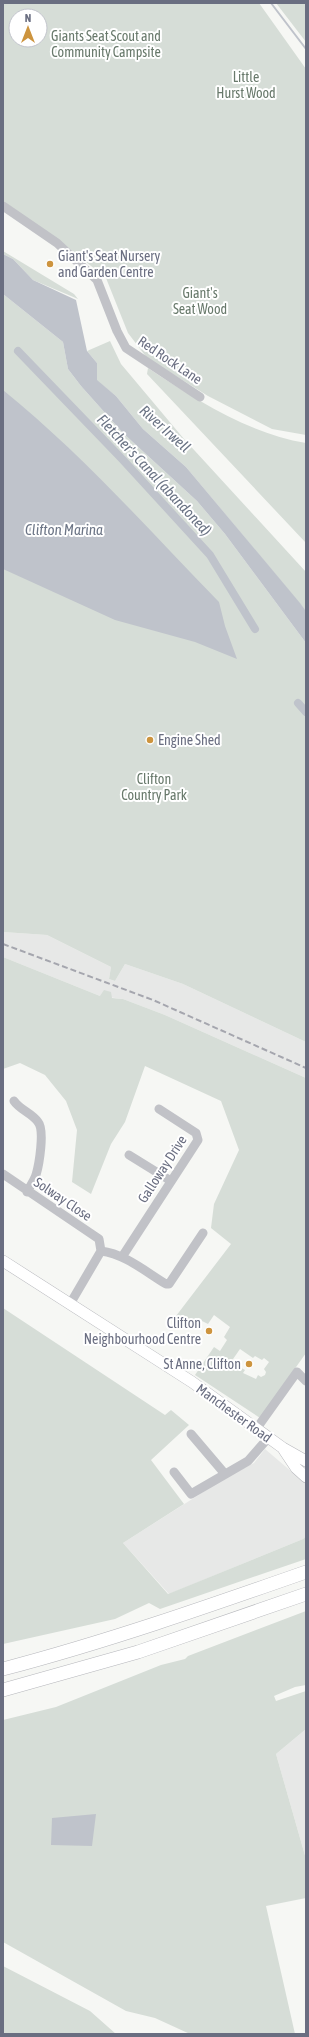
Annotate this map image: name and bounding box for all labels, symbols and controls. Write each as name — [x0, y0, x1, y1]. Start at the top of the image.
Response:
north arrow — [8, 8, 48, 48]
text: N — [25, 12, 31, 24]
park label: Giants Seat Scout and Community Campsite — [51, 28, 161, 60]
park label: Little Hurst Wood — [216, 69, 276, 101]
place label: Giant's Seat Nursery and Garden Centre — [58, 248, 160, 280]
marker: Giant's Seat Nursery and Garden Centre — [45, 259, 55, 269]
park label: Giant's Seat Wood — [173, 285, 227, 317]
street label: Red Rock Lane — [135, 333, 205, 387]
water label: River Irwell — [137, 402, 194, 456]
water label: Fletcher's Canal (abandoned) — [94, 411, 215, 539]
water label: Clifton Marina — [25, 521, 103, 538]
place label: Engine Shed — [158, 732, 221, 748]
marker: Engine Shed — [145, 735, 155, 745]
park label: Clifton Country Park — [121, 771, 187, 803]
street label: Galloway Drive — [134, 1132, 190, 1206]
street label: Solway Close — [31, 1174, 95, 1224]
place label: Clifton Neighbourhood Centre — [84, 1315, 201, 1347]
marker: Clifton Neighbourhood Centre — [204, 1326, 214, 1336]
place label: St Anne, Clifton — [164, 1356, 241, 1372]
marker: St Anne, Clifton — [244, 1359, 254, 1369]
street label: Manchester Road — [193, 1380, 275, 1446]

